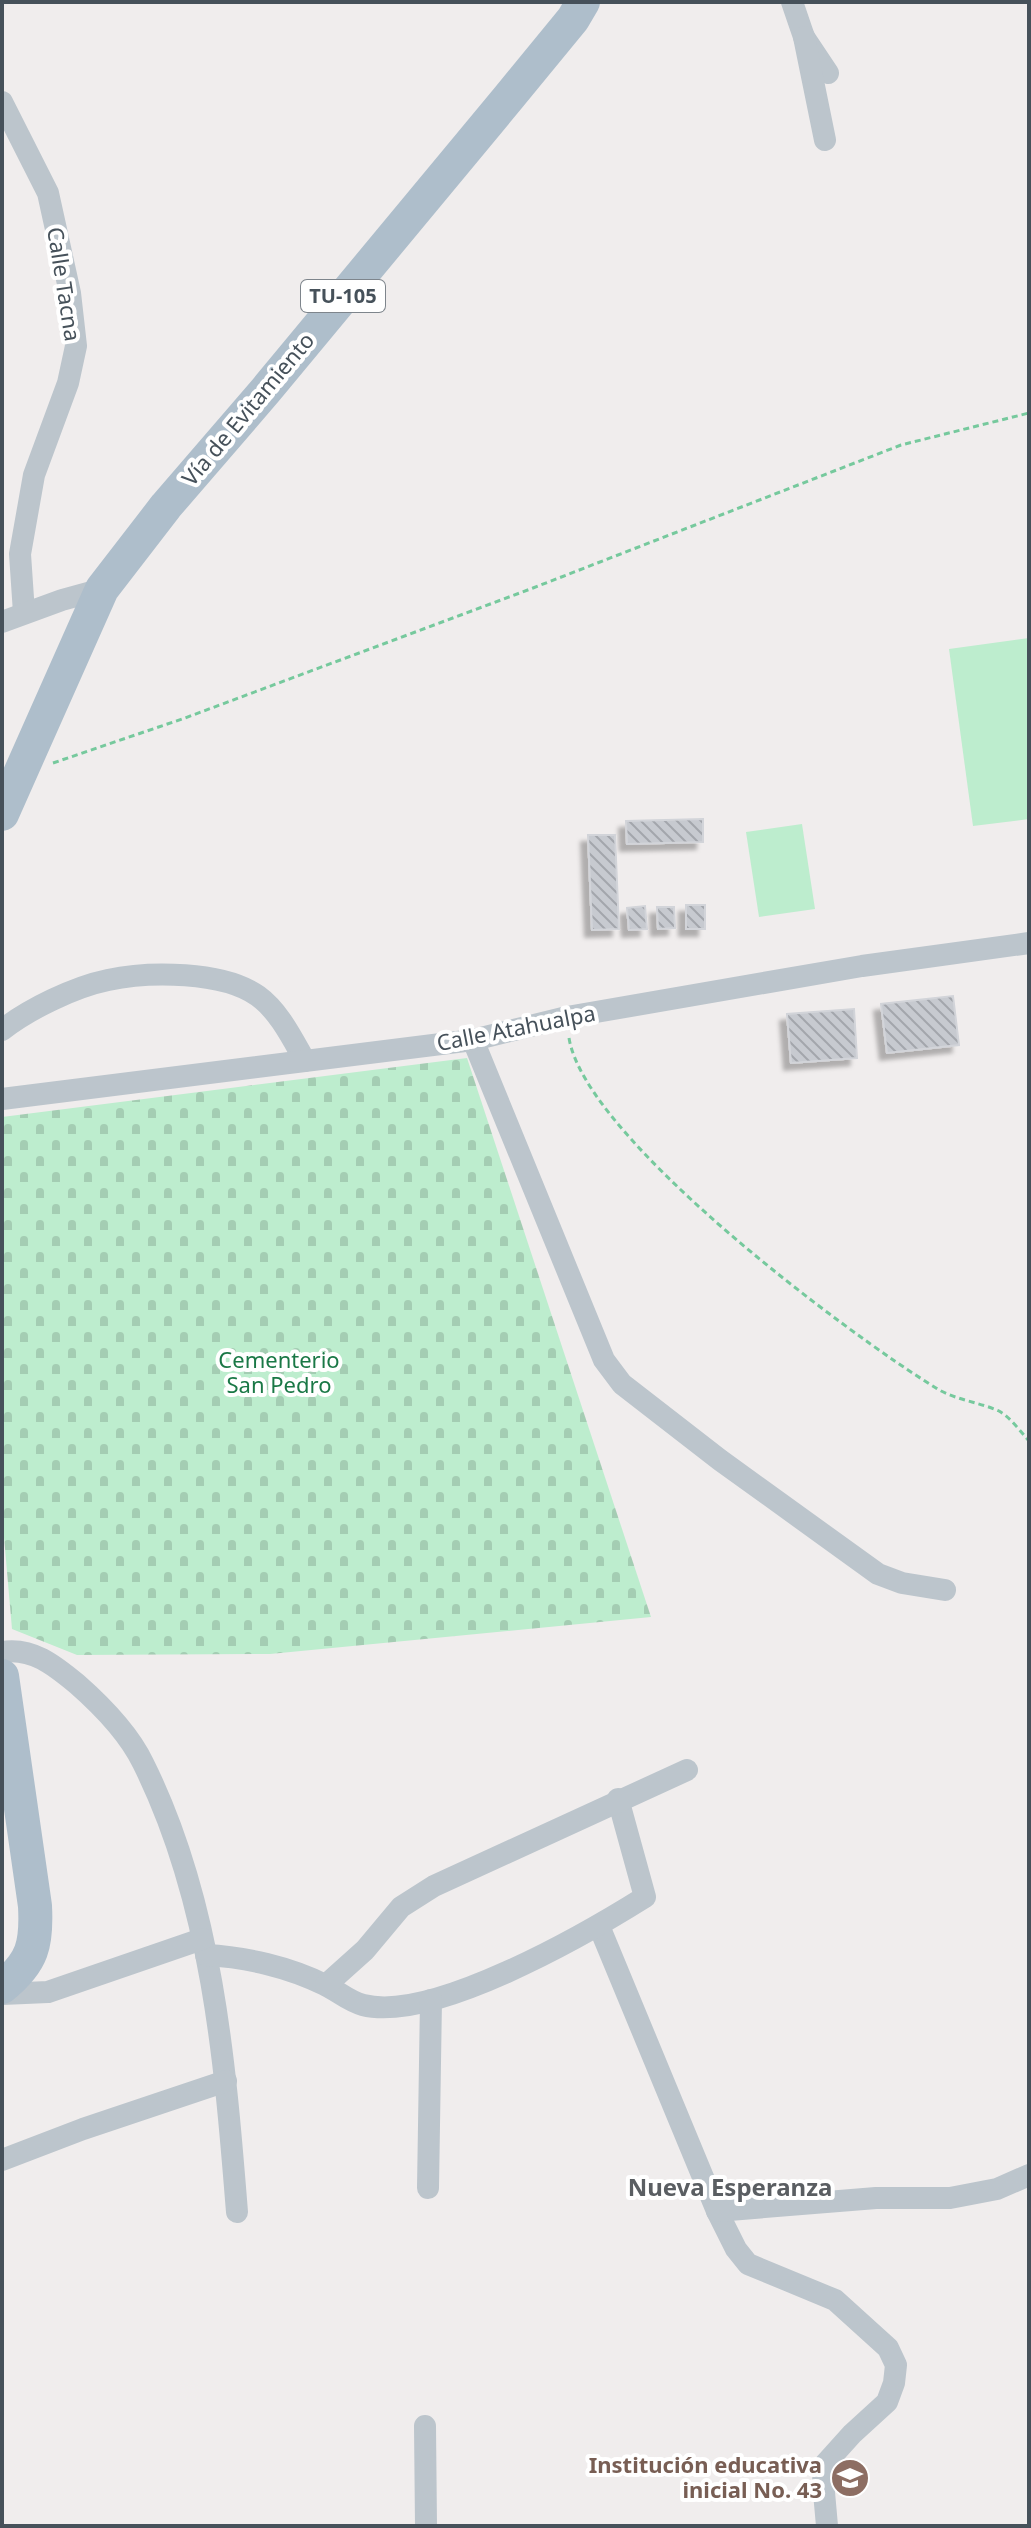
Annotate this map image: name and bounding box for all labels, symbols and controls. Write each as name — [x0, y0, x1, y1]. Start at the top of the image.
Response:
street label: Calle Tacna — [41, 225, 89, 343]
road number: TU-105 — [301, 280, 385, 312]
street label: Vía de Evitamiento — [174, 325, 320, 491]
street label: Calle Atahualpa — [434, 997, 598, 1057]
park label: Cementerio San Pedro — [218, 1344, 340, 1399]
district label: Nueva Esperanza — [628, 2170, 832, 2203]
place label: Institución educativa inicial No. 43 — [589, 2449, 822, 2504]
school or university icon: Institución educativa inicial No. 43 — [829, 2457, 871, 2499]

